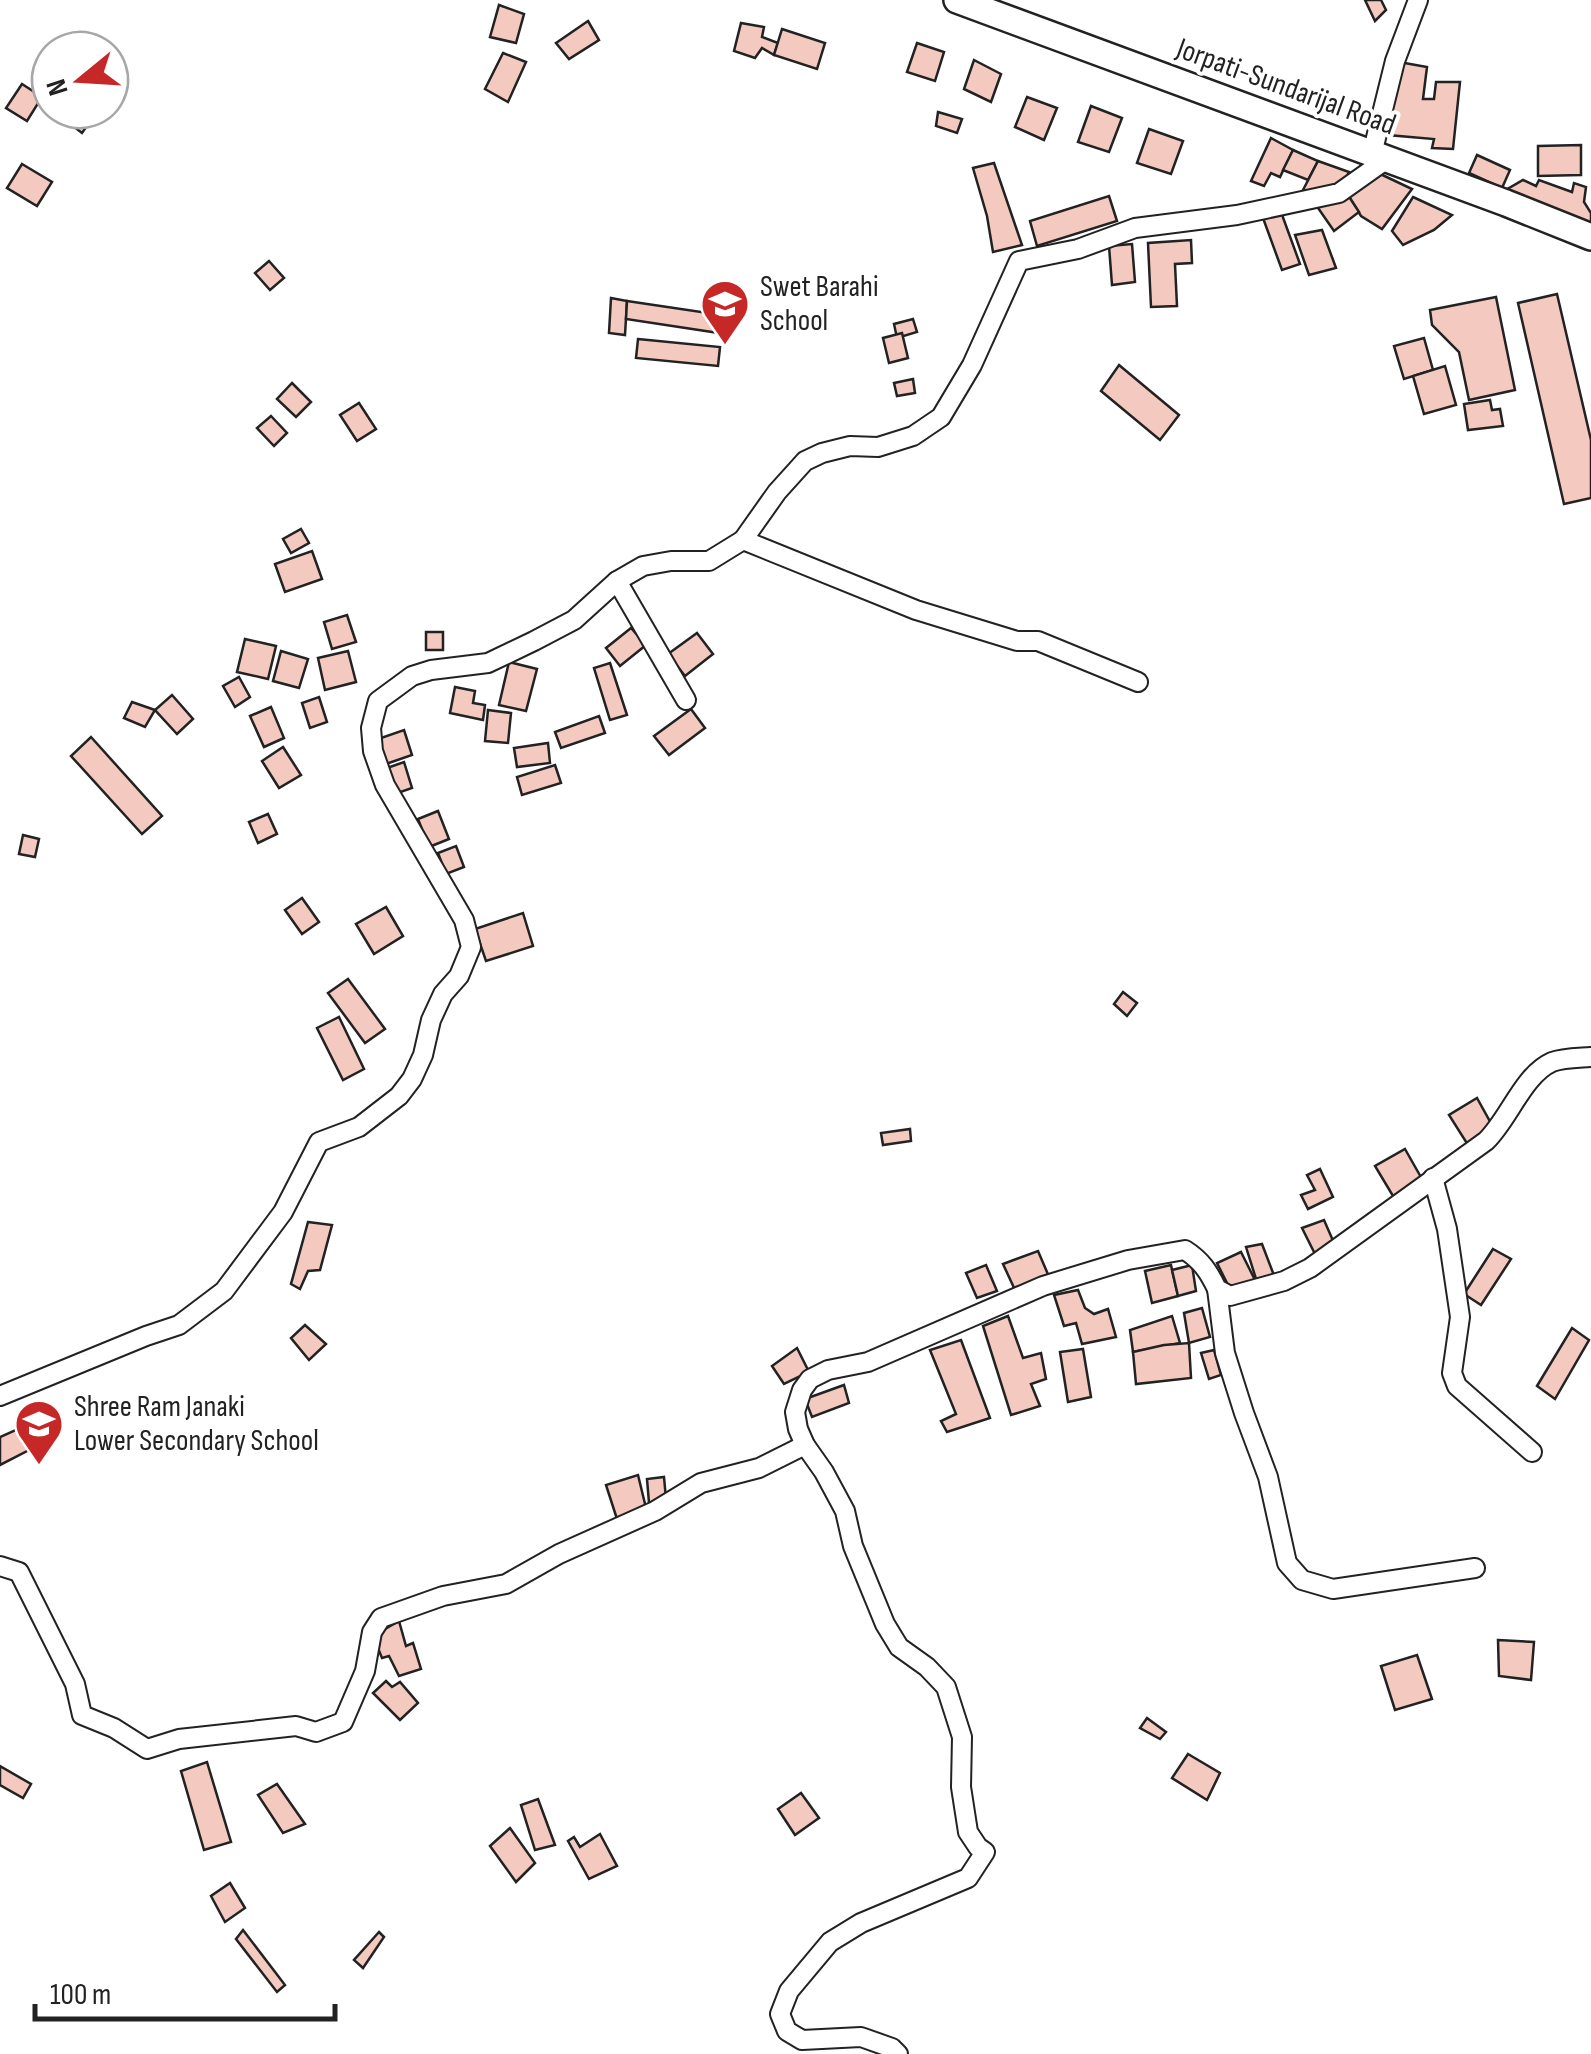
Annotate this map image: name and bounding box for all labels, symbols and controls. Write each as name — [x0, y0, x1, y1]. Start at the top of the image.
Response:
north arrow — [30, 30, 130, 130]
street label: Jorpati-Sundarijal Road — [1171, 30, 1400, 143]
text: N — [40, 75, 76, 99]
place label: Swet Barahi School — [760, 269, 879, 339]
school or university icon: Swet Barahi School — [699, 278, 751, 346]
place label: Shree Ram Janaki Lower Secondary School — [74, 1389, 319, 1459]
school or university icon: Shree Ram Janaki Lower Secondary School — [13, 1398, 65, 1466]
scale bar — [35, 1959, 335, 2021]
text: 100 m — [50, 1977, 111, 2013]

